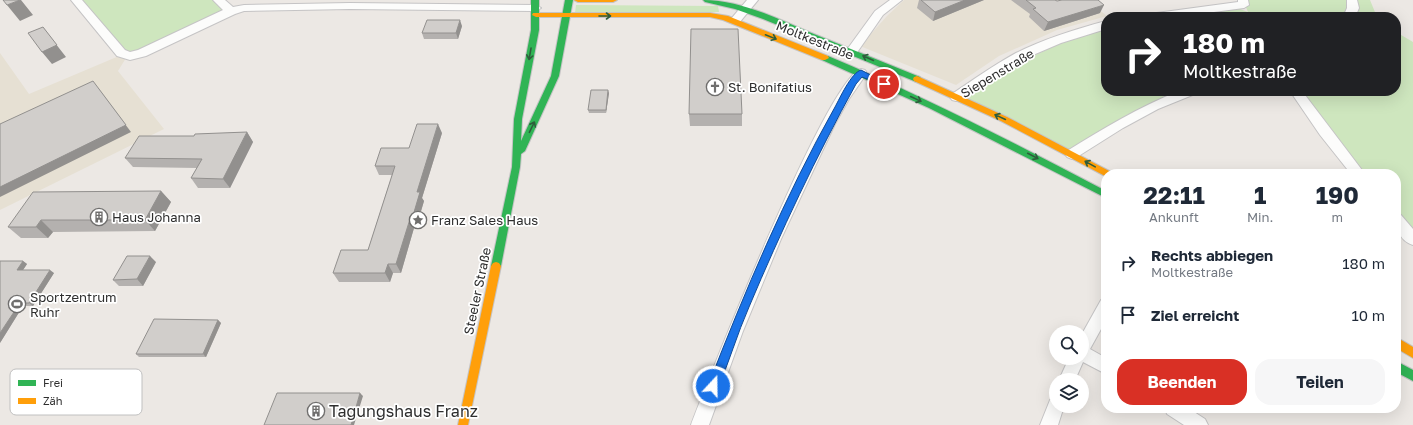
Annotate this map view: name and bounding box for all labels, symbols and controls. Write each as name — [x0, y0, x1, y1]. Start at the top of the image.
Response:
one-way arrow — [598, 12, 611, 20]
street label: Moltkestraße — [774, 17, 856, 63]
text: 180 m — [1183, 26, 1265, 59]
icon: right — [1117, 28, 1169, 80]
one-way arrow — [764, 33, 776, 41]
street label: Siepenstraße — [958, 45, 1036, 101]
one-way arrow — [526, 47, 534, 60]
one-way arrow — [863, 54, 875, 61]
text: Moltkestraße — [1183, 60, 1297, 82]
pin — [867, 67, 901, 101]
icon: arrive — [873, 73, 895, 95]
church icon: St. Bonifatius — [705, 77, 725, 97]
place label: St. Bonifatius — [728, 79, 812, 95]
one-way arrow — [910, 96, 922, 103]
one-way arrow — [994, 113, 1006, 120]
one-way arrow — [529, 121, 536, 133]
one-way arrow — [1027, 153, 1039, 160]
one-way arrow — [1084, 159, 1096, 167]
text: 22:11 — [1143, 180, 1205, 209]
text: 1 — [1254, 180, 1266, 209]
text: 190 — [1316, 180, 1359, 209]
building icon: Haus Johanna — [89, 207, 109, 227]
place label: Haus Johanna — [112, 209, 201, 225]
text: Ankunft — [1149, 209, 1199, 225]
text: Min. — [1247, 209, 1274, 225]
text: m — [1331, 209, 1343, 225]
place icon: Franz Sales Haus — [408, 210, 428, 230]
place label: Franz Sales Haus — [431, 212, 538, 228]
street label: Steeler Straße — [460, 246, 494, 336]
text: Rechts abbiegen — [1151, 246, 1273, 264]
icon: right — [1117, 252, 1139, 274]
text: 180 m — [1342, 254, 1385, 272]
text: Moltkestraße — [1151, 264, 1233, 280]
place label: Sportzentrum Ruhr — [30, 289, 117, 320]
sports icon: Sportzentrum Ruhr — [7, 294, 27, 314]
icon: arrive — [1117, 304, 1139, 326]
text: Ziel erreicht — [1151, 306, 1239, 324]
text: 10 m — [1351, 306, 1385, 324]
map controls — [1049, 325, 1089, 413]
button: search — [1049, 325, 1089, 365]
button: Beenden — [1117, 359, 1247, 405]
button: Teilen — [1255, 359, 1385, 405]
position arrow — [692, 365, 734, 407]
legend — [10, 369, 142, 415]
button: layers — [1049, 373, 1089, 413]
text: Frei — [43, 376, 63, 389]
text: Zäh — [43, 394, 63, 407]
building icon: Tagungshaus Franz — [306, 401, 326, 421]
place label: Tagungshaus Franz — [329, 401, 478, 421]

